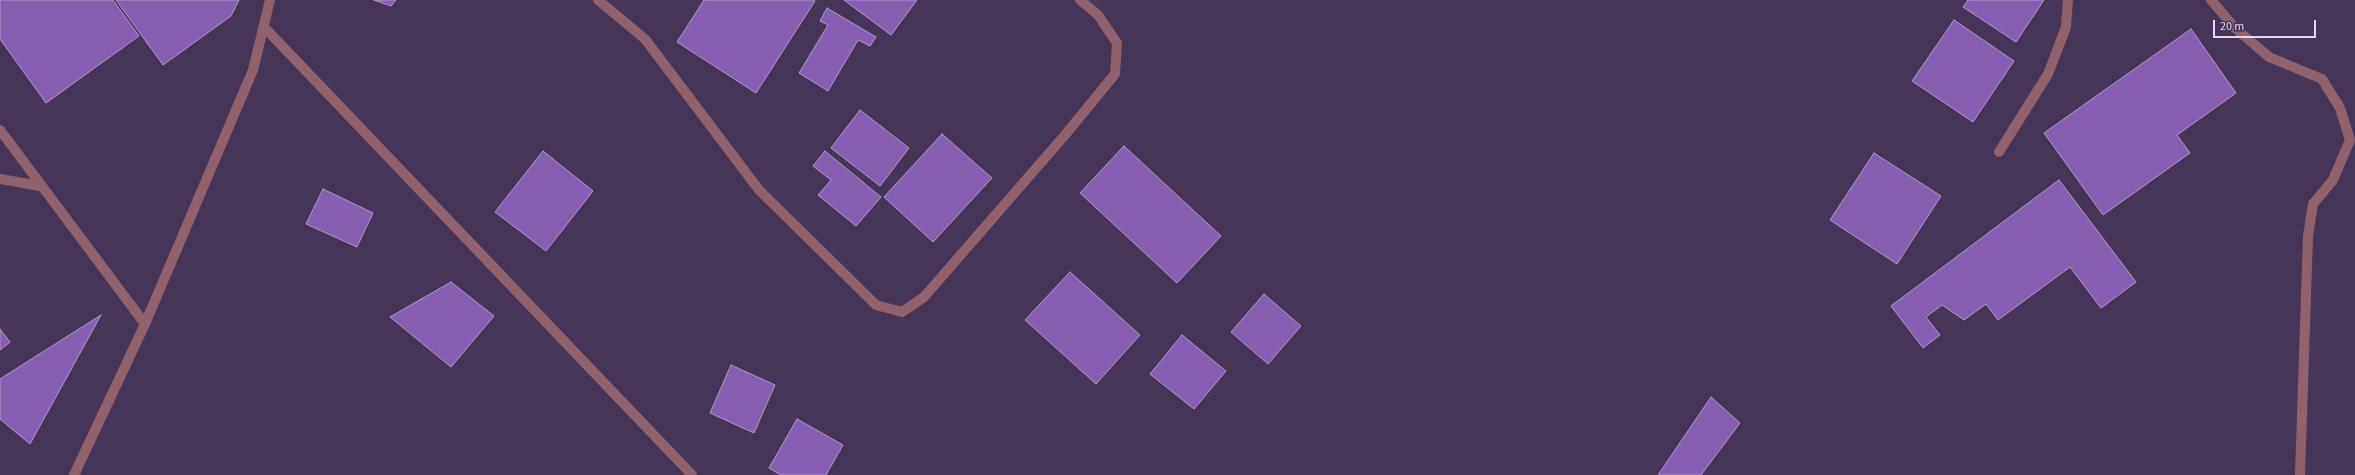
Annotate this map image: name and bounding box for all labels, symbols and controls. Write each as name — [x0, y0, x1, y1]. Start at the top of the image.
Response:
scale bar — [2215, 12, 2318, 38]
text: 20 m — [2220, 18, 2244, 35]

